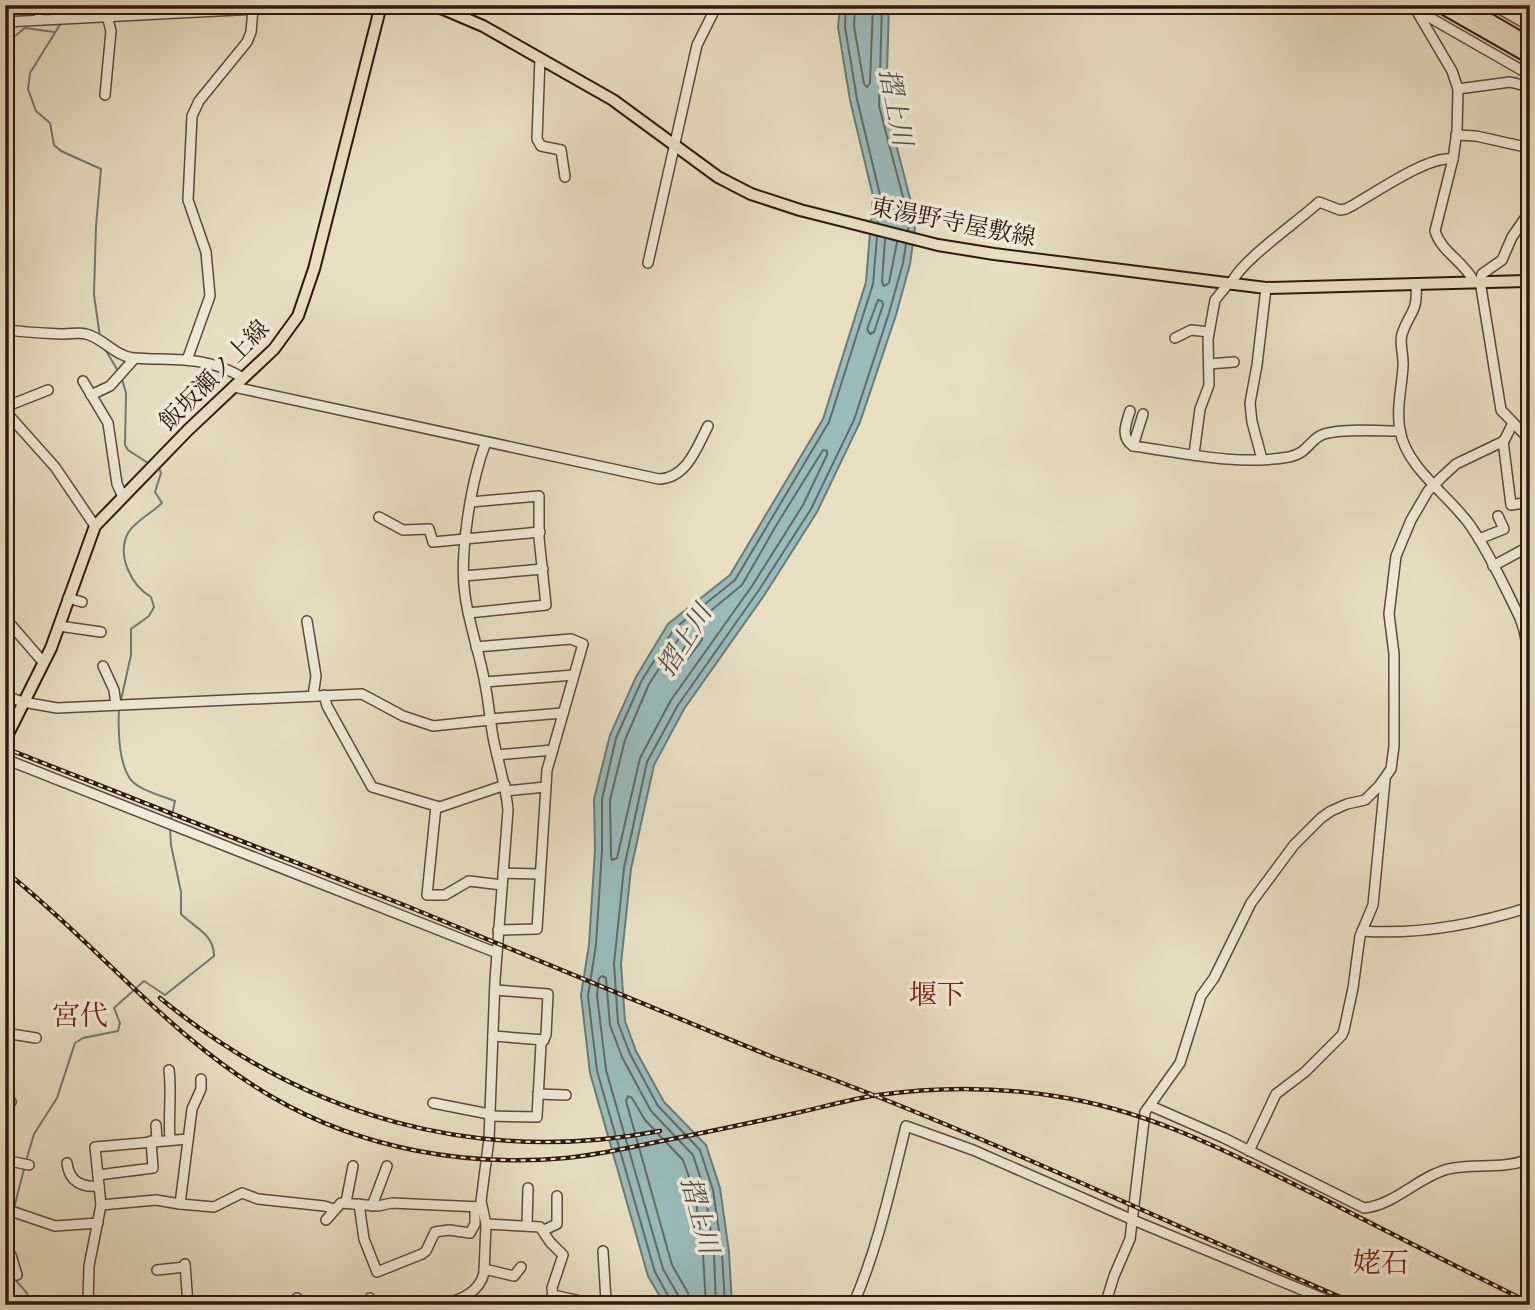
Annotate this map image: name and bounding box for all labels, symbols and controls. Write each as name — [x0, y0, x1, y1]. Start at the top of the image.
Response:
water label: 摺上川 — [871, 66, 919, 152]
street label: 東湯野寺屋敷線 — [867, 192, 1038, 254]
street label: 飯坂瀬ノ上線 — [153, 314, 276, 437]
water label: 摺上川 — [651, 596, 722, 683]
district label: 堰下 — [909, 978, 965, 1013]
district label: 宮代 — [52, 999, 108, 1034]
water label: 摺上川 — [673, 1173, 725, 1260]
district label: 姥石 — [1353, 1246, 1409, 1281]

